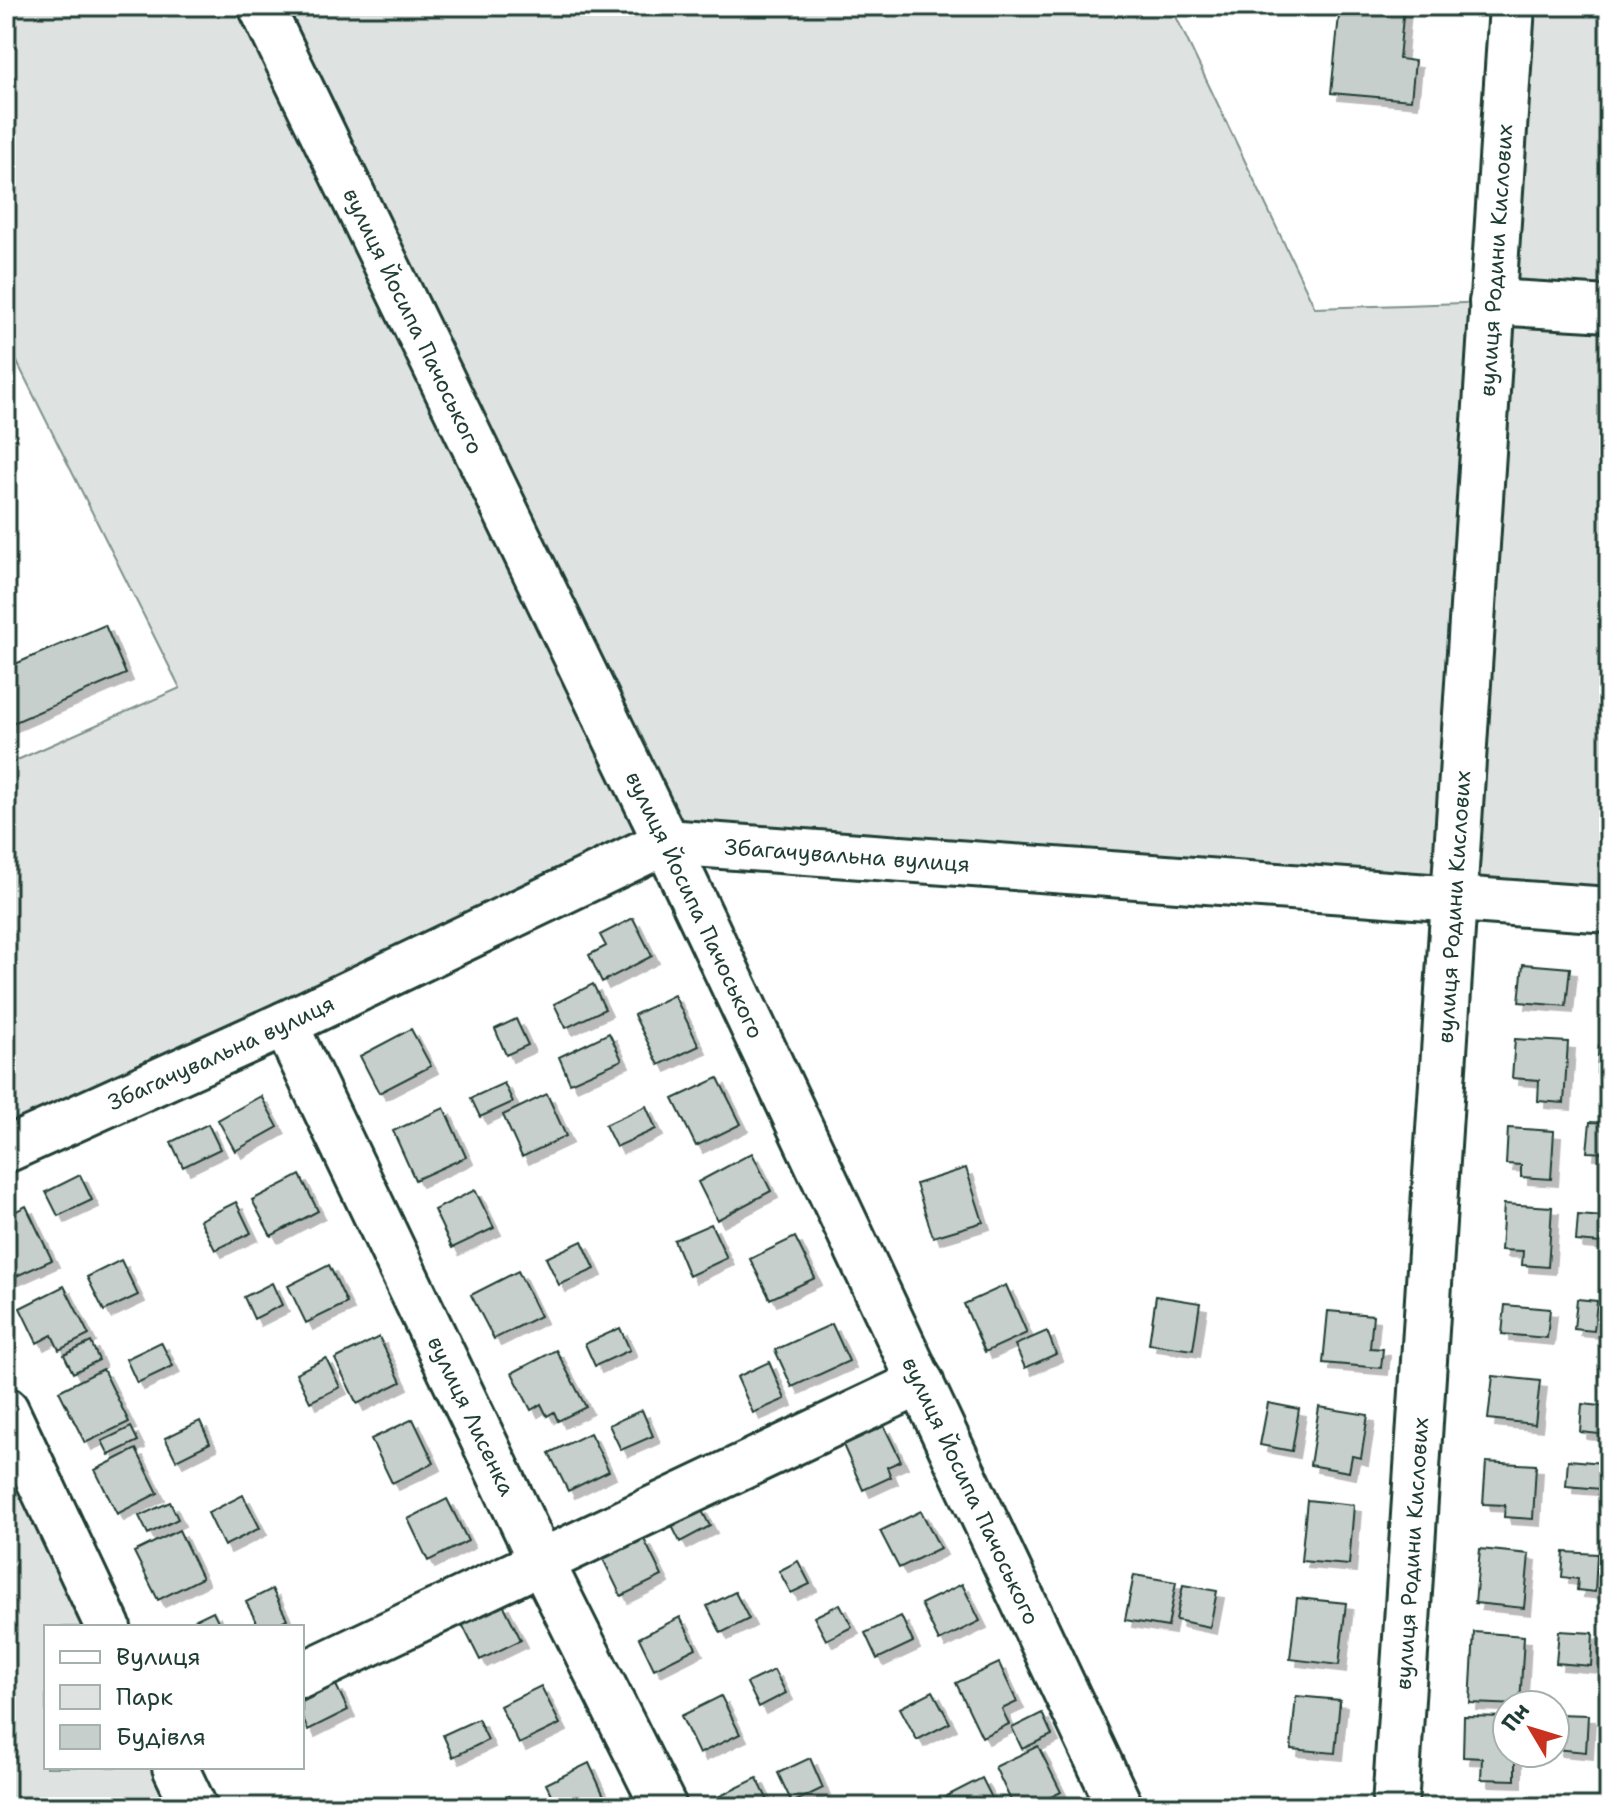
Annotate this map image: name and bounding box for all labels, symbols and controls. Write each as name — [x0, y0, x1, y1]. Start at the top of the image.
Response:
street label: вулиця Родини Кислових — [1473, 123, 1519, 397]
street label: вулиця Йосипа Пачоського — [336, 183, 490, 459]
street label: вулиця Йосипа Пачоського — [619, 766, 770, 1043]
street label: вулиця Родини Кислових — [1431, 770, 1477, 1044]
street label: Збагачувальна вулиця — [723, 832, 971, 879]
street label: Збагачувальна вулиця — [103, 989, 339, 1117]
street label: вулиця Лисенка — [421, 1331, 522, 1501]
street label: вулиця Йосипа Пачоського — [895, 1353, 1046, 1630]
street label: вулиця Родини Кислових — [1389, 1416, 1435, 1691]
legend — [44, 1625, 304, 1769]
text: Вулиця — [116, 1641, 201, 1673]
text: Парк — [116, 1681, 173, 1713]
north arrow — [1491, 1689, 1571, 1769]
text: Пн — [1495, 1697, 1536, 1737]
text: Будівля — [116, 1721, 206, 1753]

